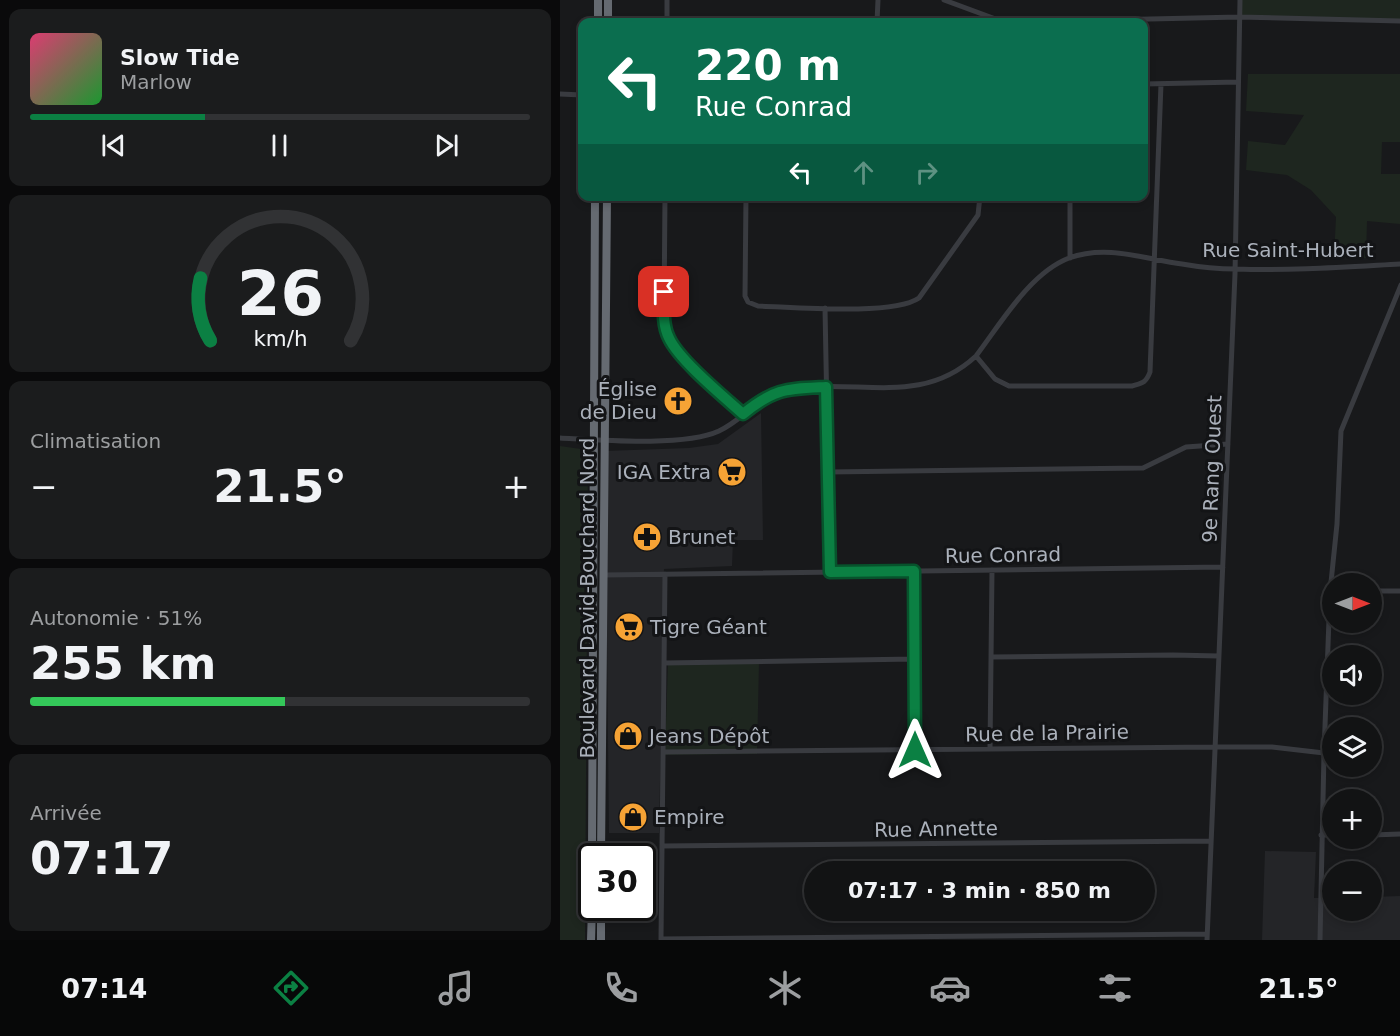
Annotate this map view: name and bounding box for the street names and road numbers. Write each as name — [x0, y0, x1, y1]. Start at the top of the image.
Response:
street label: Rue Saint-Hubert — [1202, 238, 1374, 262]
street label: 9e Rang Ouest — [1197, 395, 1227, 543]
street label: Boulevard David-Bouchard Nord — [575, 437, 599, 759]
street label: Rue Conrad — [945, 542, 1061, 568]
street label: Rue de la Prairie — [965, 720, 1129, 746]
street label: Rue Annette — [874, 816, 998, 842]

